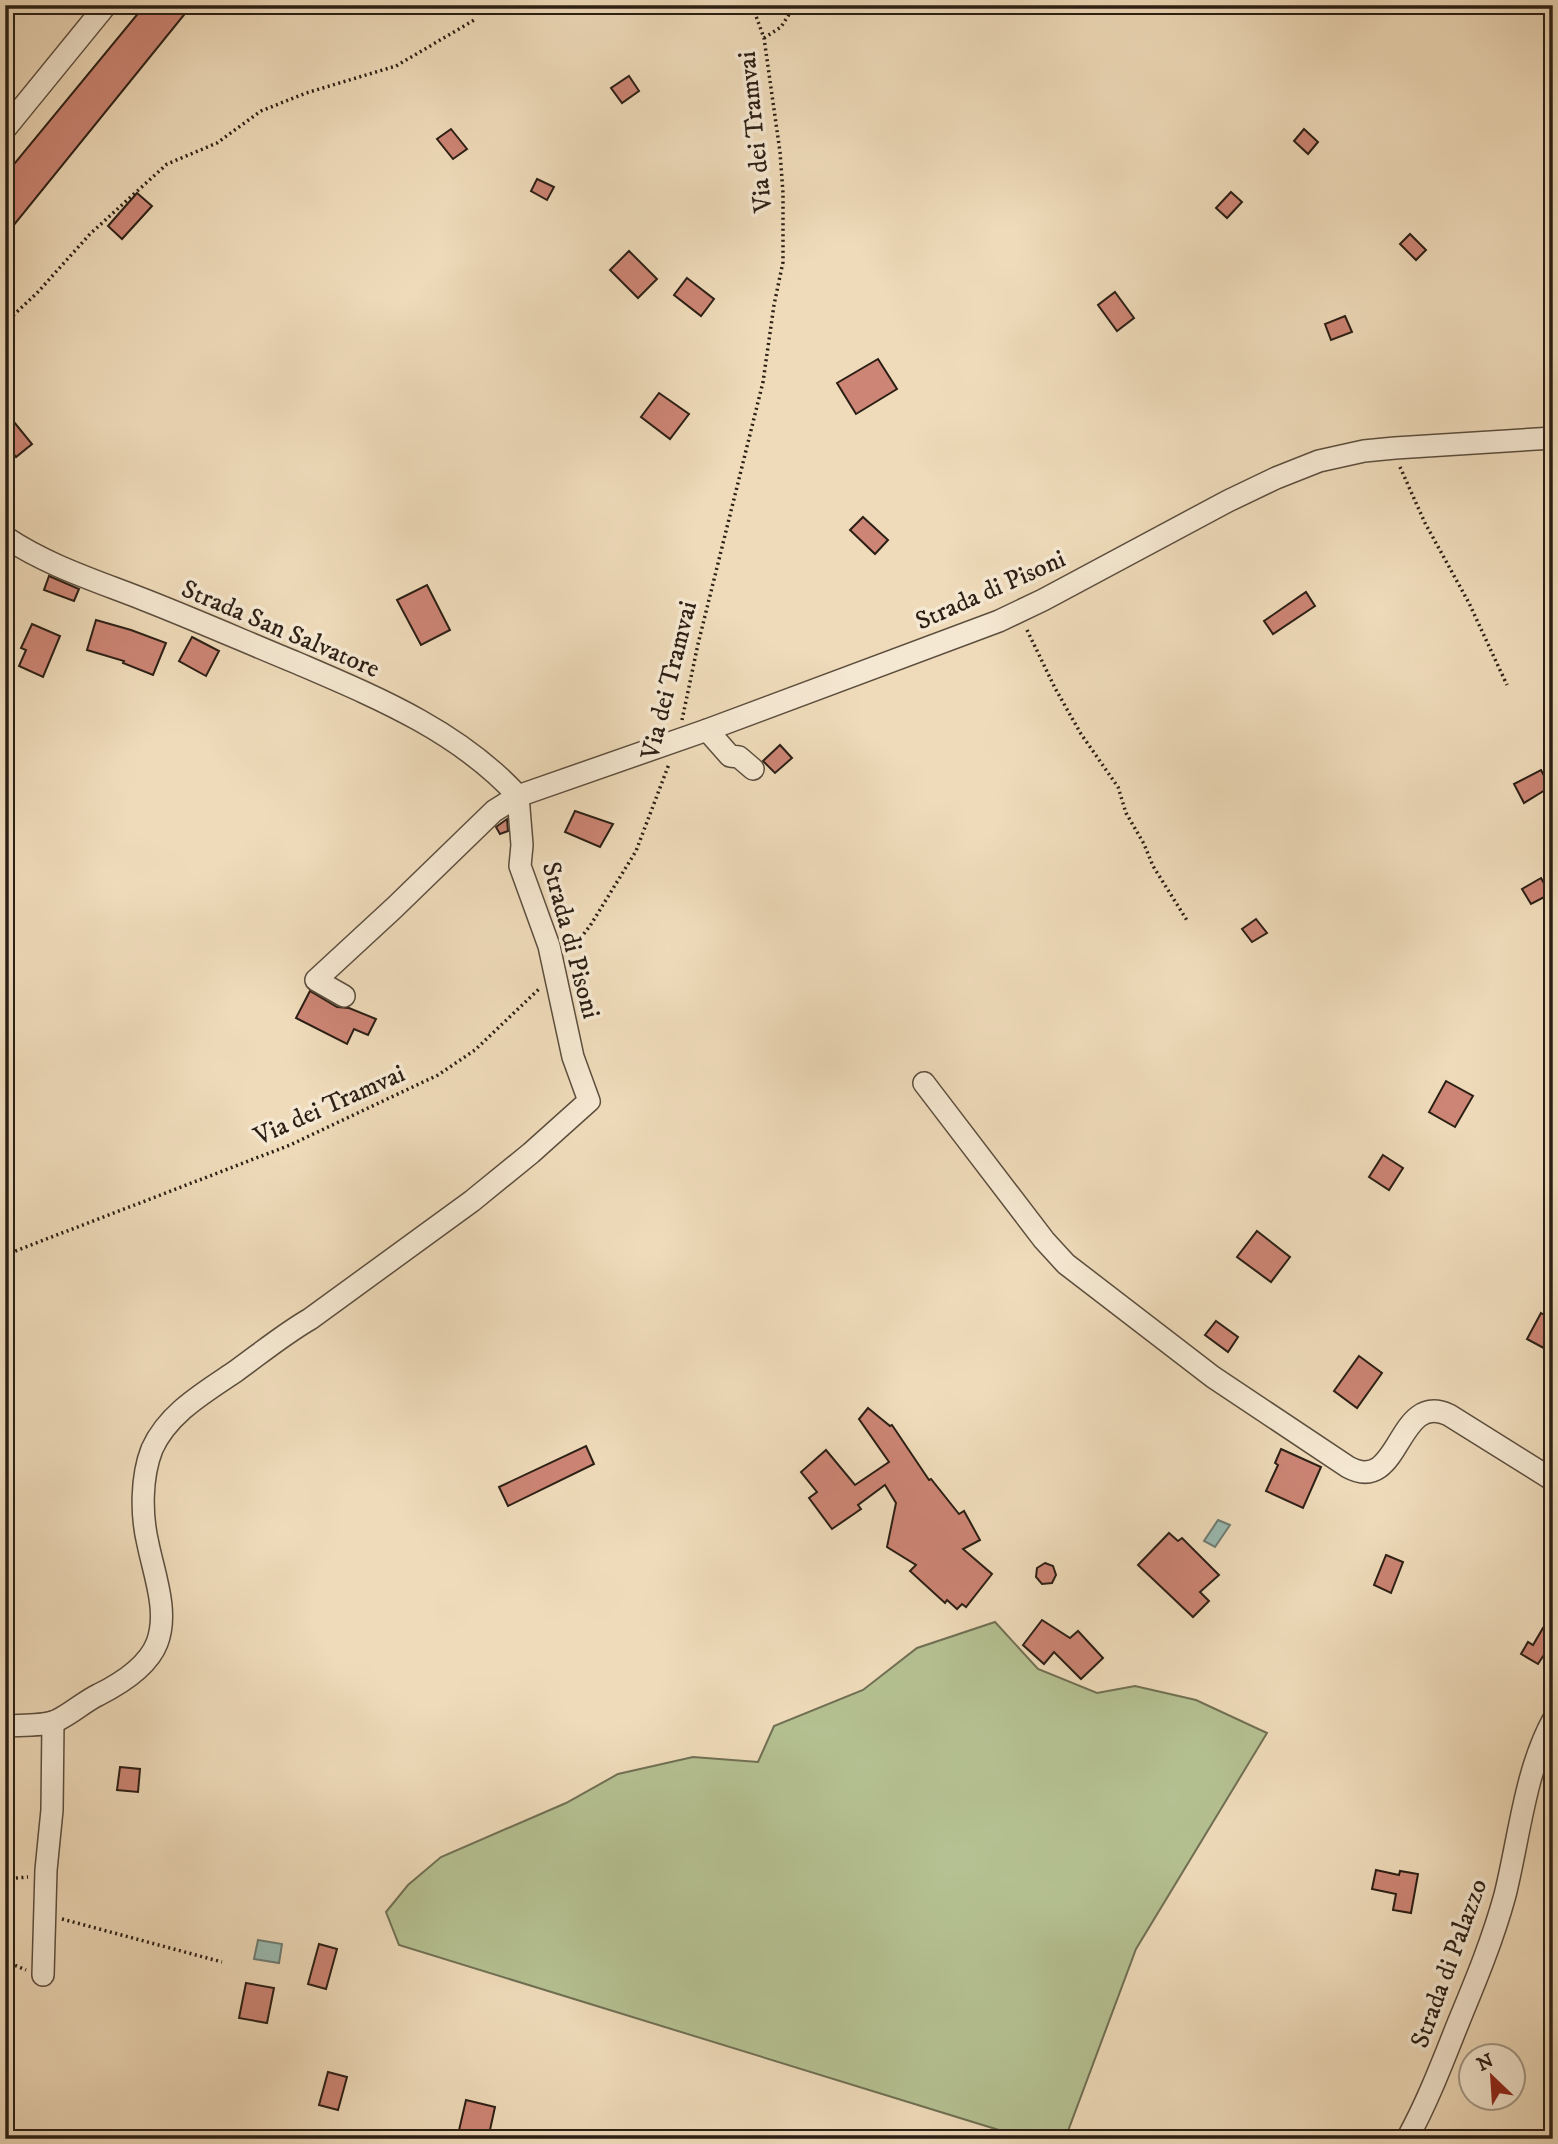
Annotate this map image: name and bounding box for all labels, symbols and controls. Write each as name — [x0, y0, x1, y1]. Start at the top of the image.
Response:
street label: Via dei Tramvai — [731, 50, 780, 215]
street label: Strada di Pisoni — [910, 543, 1071, 638]
street label: Strada San Salvatore — [176, 573, 385, 686]
street label: Via dei Tramvai — [634, 598, 705, 764]
street label: Strada di Pisoni — [534, 858, 607, 1022]
street label: Via dei Tramvai — [248, 1057, 410, 1154]
street label: Strada di Palazzo — [1404, 1874, 1495, 2053]
north arrow — [1456, 2042, 1526, 2112]
text: N — [1474, 2049, 1498, 2077]

